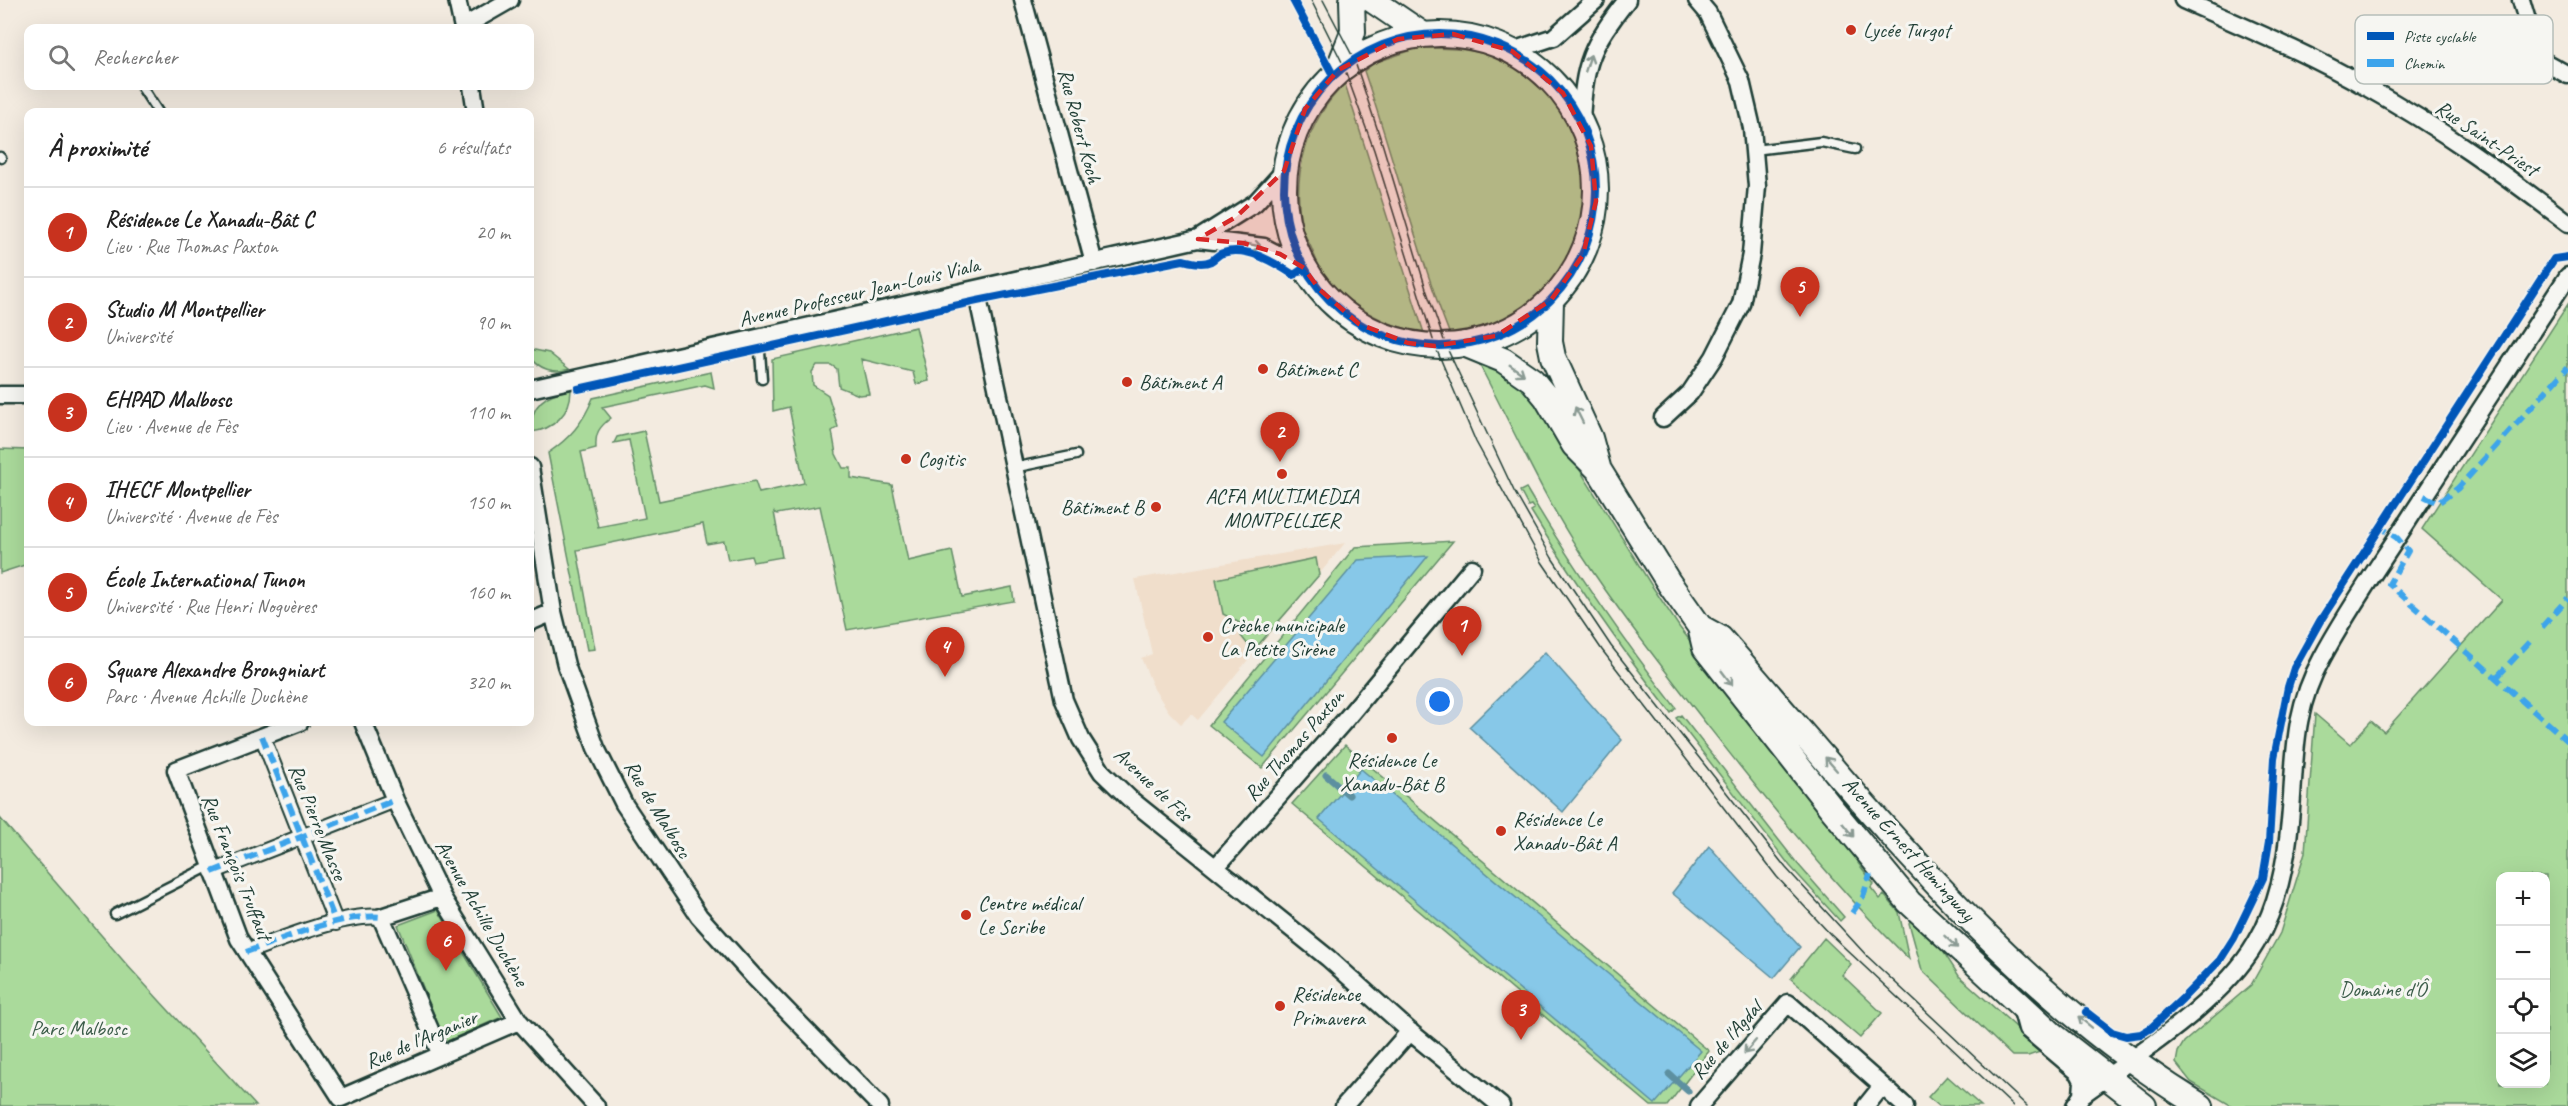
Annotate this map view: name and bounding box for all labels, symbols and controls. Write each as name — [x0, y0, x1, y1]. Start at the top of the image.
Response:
legend — [2355, 15, 2553, 84]
place label: Lycée Turgot — [1863, 17, 1953, 43]
marker: Lycée Turgot — [1844, 23, 1858, 37]
search box — [24, 24, 534, 90]
text: Piste cyclable — [2404, 27, 2477, 47]
icon: search — [45, 41, 78, 74]
text: Rechercher — [93, 43, 177, 71]
one-way arrow — [1584, 54, 1595, 73]
text: Chemin — [2404, 54, 2445, 74]
street label: Rue Robert Koch — [1052, 66, 1108, 188]
street label: Rue Saint-Priest — [2431, 94, 2546, 184]
text: À proximité — [48, 131, 147, 164]
text: 6 résultats — [437, 135, 510, 160]
text: Résidence Le Xanadu-Bât C — [105, 206, 313, 234]
text: 1 — [63, 220, 72, 245]
text: 20 m — [476, 220, 510, 245]
text: Lieu · Rue Thomas Paxton — [105, 234, 278, 259]
one-way arrow — [1243, 240, 1262, 251]
street label: Avenue Professeur Jean-Louis Viala — [736, 251, 984, 332]
pin: 5 — [1780, 268, 1820, 317]
text: Studio M Montpellier — [105, 296, 264, 324]
text: 2 — [63, 310, 72, 335]
text: 90 m — [476, 310, 510, 335]
text: Université — [105, 324, 171, 349]
place label: Bâtiment C — [1275, 356, 1359, 382]
marker: Bâtiment C — [1256, 362, 1270, 376]
one-way arrow — [1508, 363, 1524, 376]
place label: Bâtiment A — [1139, 369, 1223, 395]
marker: Bâtiment A — [1120, 375, 1134, 389]
text: EHPAD Malbosc — [105, 386, 232, 414]
text: 3 — [63, 400, 72, 425]
text: 110 m — [467, 400, 510, 425]
one-way arrow — [1573, 406, 1584, 424]
pin: 2 — [1260, 412, 1300, 462]
text: Lieu · Avenue de Fès — [105, 414, 237, 439]
place label: Cogitis — [918, 446, 967, 472]
marker: Cogitis — [899, 452, 913, 466]
marker: ACFA MULTIMEDIA MONTPELLIER — [1275, 467, 1289, 481]
text: IHECF Montpellier — [105, 476, 250, 504]
place label: ACFA MULTIMEDIA MONTPELLIER — [1205, 483, 1360, 533]
text: 4 — [63, 490, 72, 515]
text: 150 m — [467, 490, 510, 515]
place label: Bâtiment B — [1061, 494, 1146, 520]
marker: Bâtiment B — [1149, 500, 1163, 514]
text: Université · Avenue de Fès — [105, 504, 277, 529]
text: École International Tunon — [105, 566, 305, 594]
text: 5 — [63, 580, 72, 605]
text: 160 m — [467, 580, 510, 605]
text: Université · Rue Henri Noguères — [105, 594, 316, 619]
pin: 1 — [1442, 606, 1482, 656]
place label: Crèche municipale La Petite Sirène — [1220, 612, 1345, 662]
pin: 4 — [926, 628, 964, 677]
marker: Crèche municipale La Petite Sirène — [1201, 630, 1215, 644]
text: Square Alexandre Brongniart — [105, 656, 324, 684]
one-way arrow — [1720, 669, 1733, 685]
text: 6 — [63, 670, 72, 695]
text: 320 m — [467, 670, 510, 695]
street label: Rue Thomas Paxton — [1238, 683, 1351, 806]
text: Parc · Avenue Achille Duchène — [105, 684, 306, 709]
your location — [1425, 687, 1454, 716]
marker: Résidence Le Xanadu-Bât B — [1385, 731, 1399, 745]
street label: Avenue de Fès — [1109, 741, 1199, 828]
place label: Résidence Le Xanadu-Bât B — [1340, 747, 1446, 797]
street label: Rue de Malbosc — [619, 755, 698, 864]
one-way arrow — [1824, 757, 1838, 772]
street label: Rue Pierre Masse — [283, 760, 354, 886]
street label: Avenue Ernest Hemingway — [1837, 771, 1982, 928]
street label: Rue François Truffaut — [196, 790, 279, 946]
place label: Résidence Le Xanadu-Bât A — [1513, 806, 1618, 856]
one-way arrow — [1842, 822, 1855, 838]
marker: Résidence Le Xanadu-Bât A — [1494, 824, 1508, 838]
street label: Avenue Achille Duchène — [430, 835, 535, 993]
map controls — [2496, 872, 2550, 1088]
button: + — [2496, 872, 2550, 926]
place label: Centre médical Le Scribe — [978, 890, 1084, 940]
marker: Centre médical Le Scribe — [959, 908, 973, 922]
pin: 6 — [426, 922, 466, 971]
button: − — [2496, 926, 2550, 980]
one-way arrow — [1944, 935, 1959, 949]
park label: Domaine d'Ô — [2340, 976, 2430, 1002]
button: locate — [2496, 980, 2550, 1034]
place label: Résidence Primavera — [1292, 981, 1367, 1031]
pin: 3 — [1502, 990, 1540, 1040]
street label: Rue de l'Agdal — [1685, 993, 1769, 1085]
marker: Résidence Primavera — [1273, 999, 1287, 1013]
street label: Rue de l'Arganier — [361, 1003, 483, 1074]
park label: Parc Malbosc — [31, 1015, 129, 1041]
one-way arrow — [2077, 1016, 2093, 1029]
button: layers — [2496, 1034, 2550, 1088]
one-way arrow — [1743, 1039, 1757, 1054]

